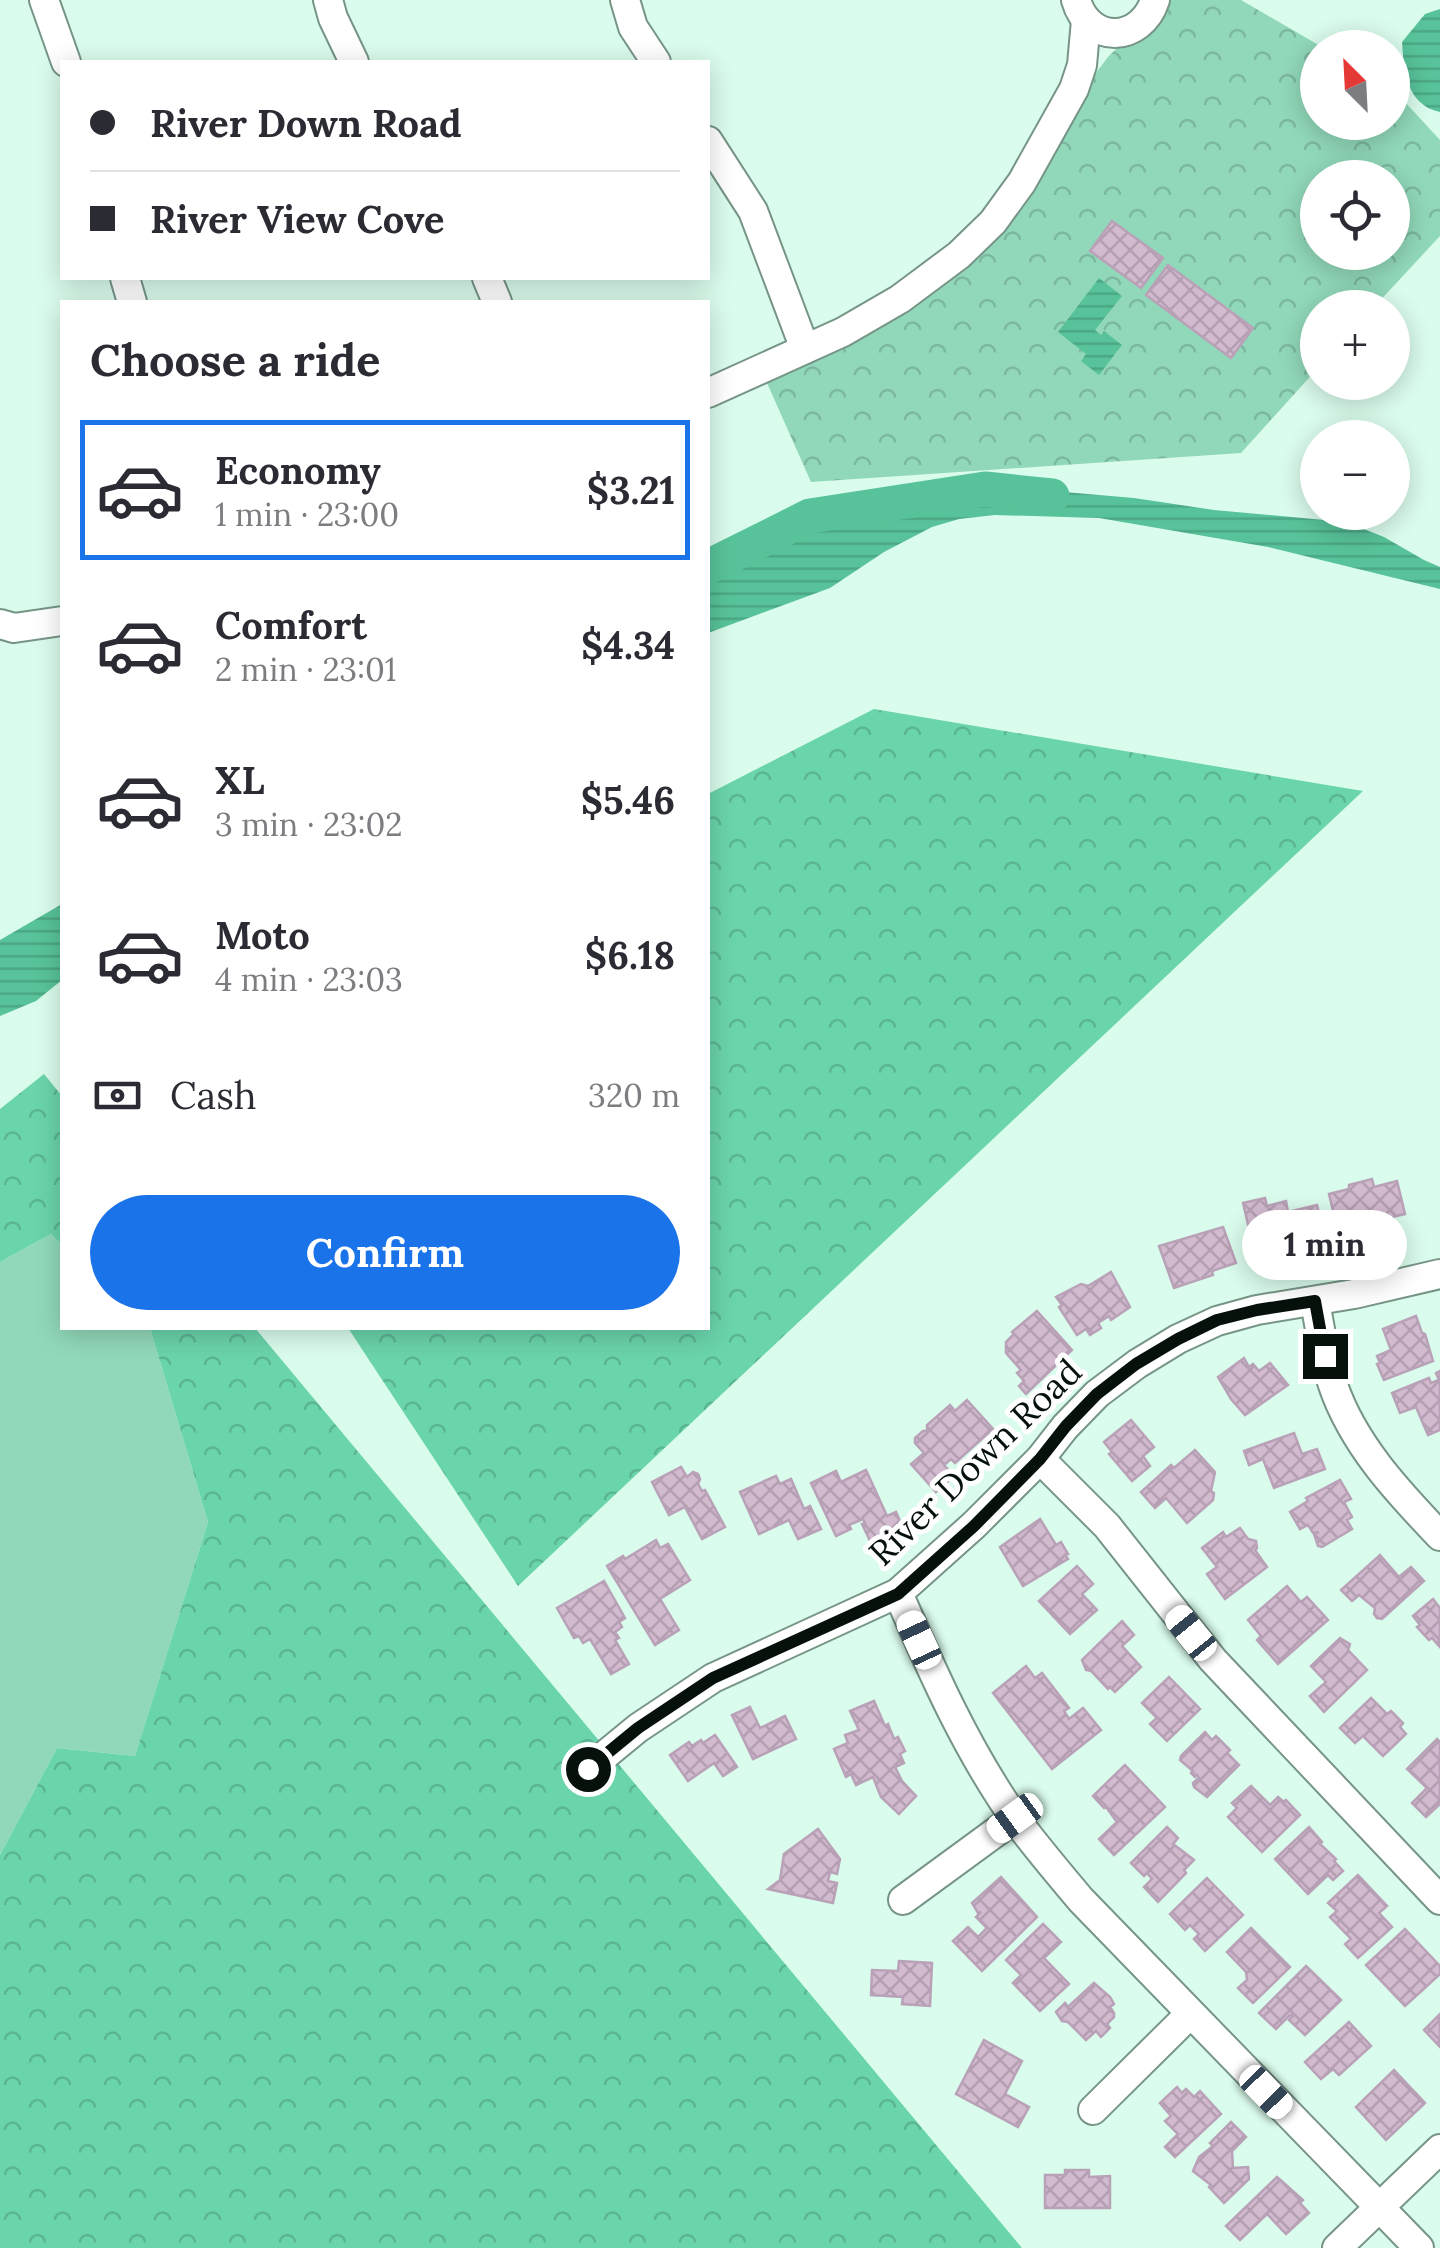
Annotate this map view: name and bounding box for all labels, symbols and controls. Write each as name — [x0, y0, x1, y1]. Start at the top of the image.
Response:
north arrow — [1300, 30, 1410, 140]
map controls — [1300, 30, 1410, 530]
text: River Down Road — [150, 99, 462, 147]
button: locate — [1300, 160, 1410, 270]
text: River View Cove — [150, 195, 444, 243]
button: + — [1300, 290, 1410, 400]
text: Choose a ride — [90, 331, 380, 388]
button: − — [1300, 420, 1410, 530]
icon: car — [95, 445, 185, 535]
text: Economy — [215, 446, 381, 494]
text: $3.21 — [587, 466, 675, 514]
text: 1 min · 23:00 — [215, 494, 399, 535]
icon: car — [95, 600, 185, 690]
text: Comfort — [215, 601, 367, 649]
text: $4.34 — [581, 621, 675, 669]
text: 2 min · 23:01 — [215, 649, 397, 690]
icon: car — [95, 755, 185, 845]
text: XL — [215, 756, 265, 804]
text: $5.46 — [581, 776, 675, 824]
text: 3 min · 23:02 — [215, 804, 402, 845]
icon: car — [95, 910, 185, 1000]
text: Moto — [215, 911, 310, 959]
text: $6.18 — [585, 931, 675, 979]
text: 4 min · 23:03 — [215, 959, 403, 1000]
icon: cash — [90, 1068, 145, 1123]
text: Cash — [170, 1071, 257, 1119]
text: 320 m — [588, 1075, 680, 1116]
button: Confirm — [90, 1195, 680, 1310]
callout: 1 min — [1242, 1211, 1408, 1281]
text: 1 min — [1284, 1224, 1365, 1265]
route end — [1303, 1334, 1348, 1379]
street label: River Down Road — [859, 1349, 1091, 1575]
car — [1160, 1600, 1222, 1666]
car — [893, 1606, 945, 1674]
route start — [566, 1747, 611, 1792]
car — [982, 1788, 1048, 1848]
car — [1234, 2060, 1298, 2124]

